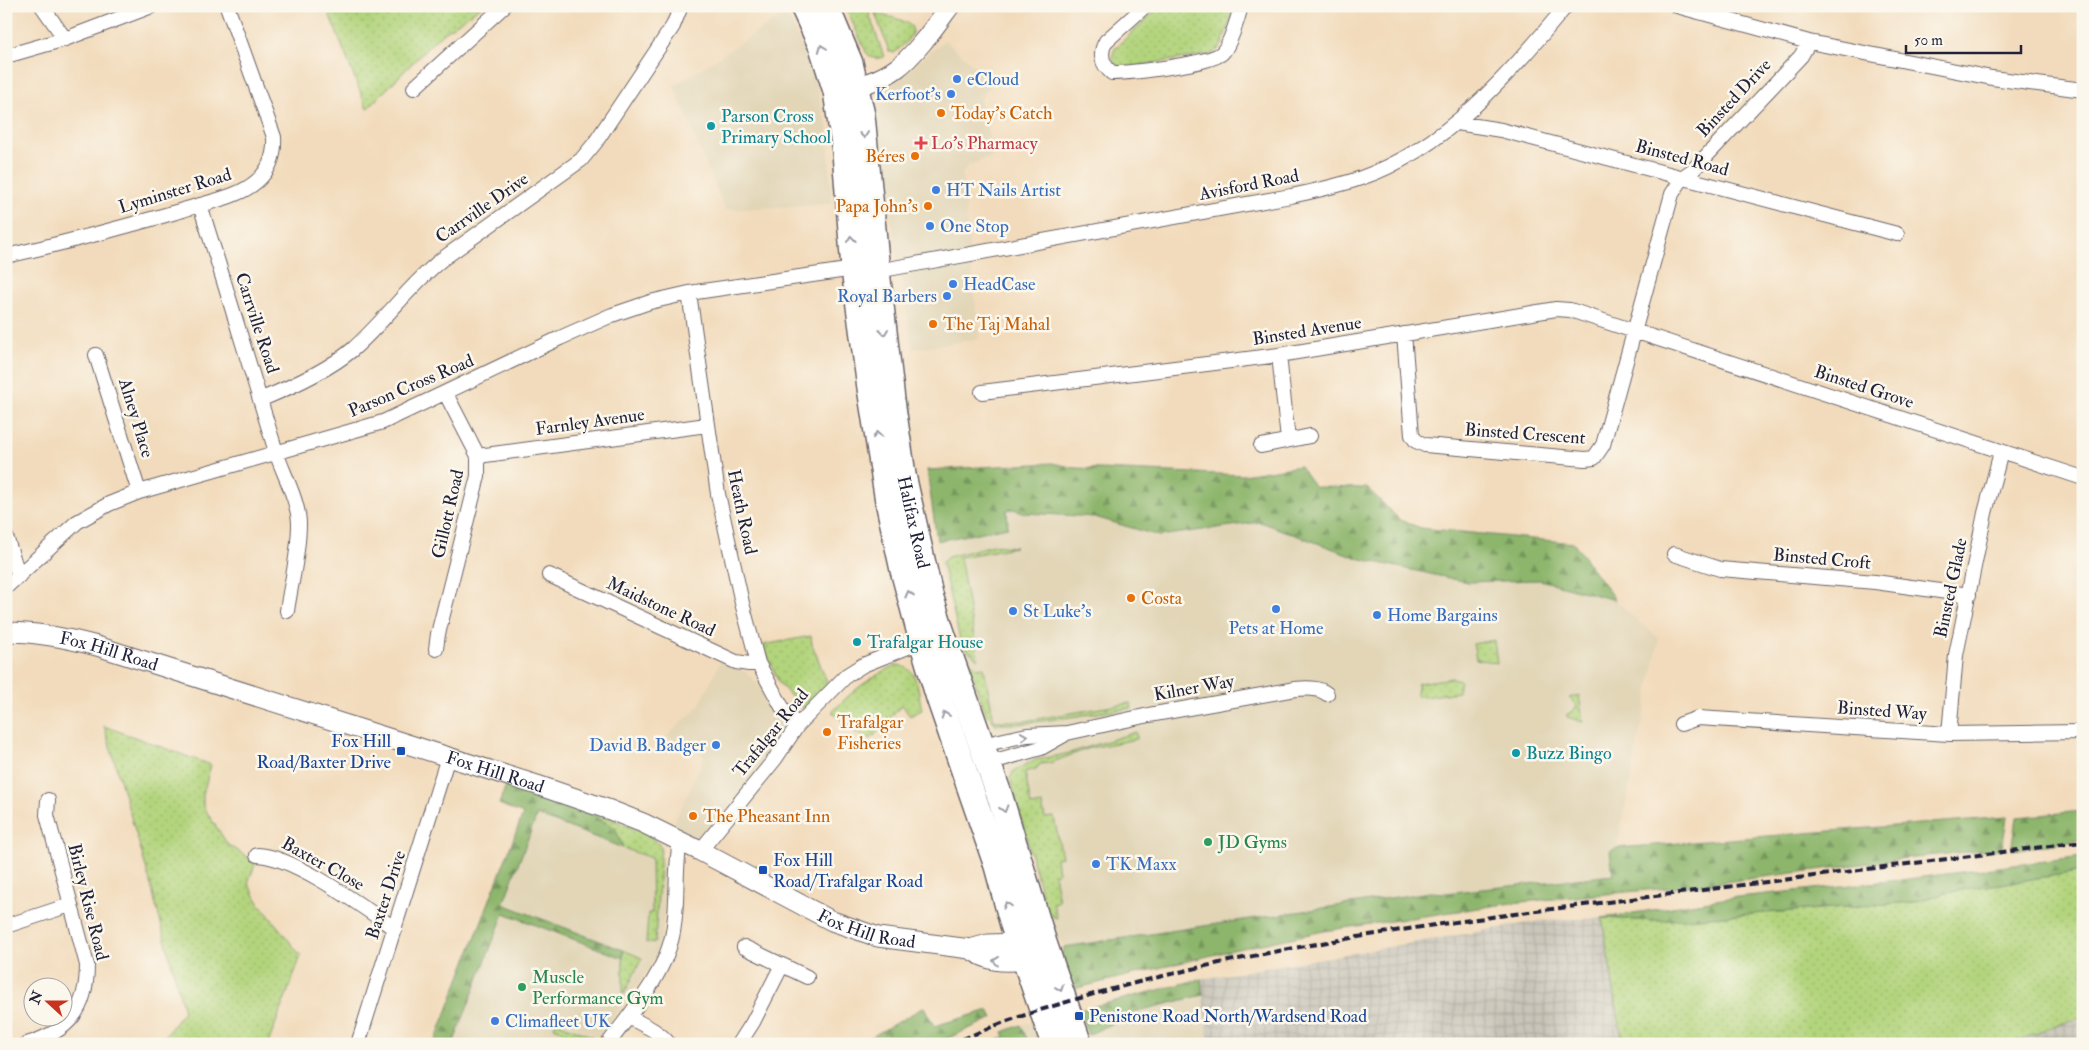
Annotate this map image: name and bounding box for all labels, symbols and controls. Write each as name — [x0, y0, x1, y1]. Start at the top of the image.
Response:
scale bar — [1906, 22, 2022, 54]
text: 50 m — [1914, 31, 1943, 50]
one-way arrow — [818, 44, 828, 53]
street label: Binsted Drive — [1692, 54, 1777, 142]
place label: eCloud — [967, 68, 1019, 91]
marker: eCloud — [951, 73, 963, 85]
place label: Kerfoot's — [875, 83, 941, 106]
marker: Kerfoot's — [945, 88, 957, 100]
place label: Today's Catch — [951, 102, 1053, 125]
place label: Parson Cross Primary School — [721, 105, 832, 149]
marker: Today's Catch — [935, 107, 947, 119]
marker: Parson Cross Primary School — [705, 120, 717, 132]
one-way arrow — [858, 131, 869, 139]
place label: Lo's Pharmacy — [931, 132, 1039, 155]
street label: Binsted Road — [1633, 135, 1731, 182]
marker: Lo's Pharmacy — [915, 137, 927, 149]
place label: Béres — [865, 145, 905, 168]
marker: Béres — [909, 150, 921, 162]
street label: Lyminster Road — [116, 163, 234, 219]
street label: Avisford Road — [1196, 164, 1301, 206]
street label: Carrville Drive — [431, 167, 533, 248]
place label: HT Nails Artist — [946, 179, 1061, 202]
marker: HT Nails Artist — [930, 184, 942, 196]
place label: Papa John's — [836, 195, 918, 218]
marker: Papa John's — [922, 200, 934, 212]
place label: One Stop — [940, 215, 1009, 238]
marker: One Stop — [924, 220, 936, 232]
one-way arrow — [846, 235, 857, 243]
street label: Carrville Road — [230, 270, 284, 376]
place label: HeadCase — [963, 273, 1036, 296]
marker: HeadCase — [947, 278, 959, 290]
place label: Royal Barbers — [837, 285, 937, 308]
marker: Royal Barbers — [941, 290, 953, 302]
street label: Binsted Avenue — [1251, 311, 1364, 351]
place label: The Taj Mahal — [943, 313, 1050, 336]
marker: The Taj Mahal — [927, 318, 939, 330]
one-way arrow — [878, 328, 889, 336]
street label: Parson Cross Road — [345, 349, 477, 423]
street label: Binsted Grove — [1811, 360, 1917, 414]
street label: Alney Place — [113, 375, 159, 461]
street label: Farnley Avenue — [534, 403, 647, 441]
street label: Binsted Crescent — [1464, 418, 1586, 450]
one-way arrow — [873, 431, 883, 439]
street label: Gillott Road — [427, 467, 469, 561]
street label: Heath Road — [722, 467, 762, 557]
street label: Halifax Road — [892, 474, 935, 571]
street label: Binsted Glade — [1929, 536, 1973, 640]
street label: Binsted Croft — [1772, 543, 1872, 575]
street label: Maidstone Road — [603, 572, 719, 642]
place label: Costa — [1141, 587, 1183, 610]
one-way arrow — [905, 591, 915, 599]
marker: Costa — [1125, 592, 1137, 604]
place label: St Luke's — [1023, 600, 1091, 623]
marker: Pets at Home — [1270, 603, 1282, 615]
place label: Home Bargains — [1387, 604, 1498, 627]
marker: St Luke's — [1007, 605, 1019, 617]
marker: Home Bargains — [1371, 609, 1383, 621]
place label: Pets at Home — [1228, 617, 1324, 640]
street label: Fox Hill Road — [58, 626, 161, 676]
place label: Trafalgar House — [867, 631, 984, 654]
marker: Trafalgar House — [851, 636, 863, 648]
street label: Kilner Way — [1152, 669, 1237, 706]
street label: Trafalgar Road — [728, 684, 814, 782]
street label: Binsted Way — [1836, 696, 1929, 726]
place label: Trafalgar Fisheries — [837, 711, 904, 755]
one-way arrow — [941, 711, 951, 720]
marker: Trafalgar Fisheries — [821, 726, 833, 738]
place label: Fox Hill Road/Baxter Drive — [256, 730, 391, 774]
one-way arrow — [1020, 731, 1028, 741]
place label: David B. Badger — [589, 734, 706, 757]
marker: David B. Badger — [710, 739, 722, 751]
place label: Buzz Bingo — [1526, 742, 1612, 765]
marker: Fox Hill Road/Baxter Drive — [395, 745, 407, 757]
street label: Fox Hill Road — [443, 746, 547, 798]
marker: Buzz Bingo — [1510, 747, 1522, 759]
one-way arrow — [998, 804, 1008, 812]
place label: The Pheasant Inn — [703, 805, 830, 828]
marker: The Pheasant Inn — [687, 810, 699, 822]
place label: JD Gyms — [1217, 831, 1287, 854]
street label: Baxter Close — [278, 832, 369, 896]
marker: JD Gyms — [1202, 836, 1214, 848]
street label: Birley Rise Road — [62, 841, 114, 963]
street label: Baxter Drive — [361, 847, 411, 942]
place label: Fox Hill Road/Trafalgar Road — [773, 849, 923, 893]
place label: TK Maxx — [1106, 853, 1176, 876]
marker: TK Maxx — [1090, 858, 1102, 870]
marker: Fox Hill Road/Trafalgar Road — [757, 864, 769, 876]
one-way arrow — [1002, 901, 1012, 910]
street label: Fox Hill Road — [813, 904, 917, 953]
one-way arrow — [992, 956, 1000, 966]
place label: Muscle Performance Gym — [532, 966, 664, 1010]
north arrow — [22, 978, 72, 1028]
marker: Muscle Performance Gym — [516, 981, 528, 993]
one-way arrow — [1054, 984, 1064, 992]
text: N — [26, 988, 47, 1007]
place label: Penistone Road North/Wardsend Road — [1089, 1005, 1367, 1028]
place label: Climafleet UK — [505, 1010, 611, 1033]
marker: Penistone Road North/Wardsend Road — [1073, 1010, 1085, 1022]
marker: Climafleet UK — [489, 1015, 501, 1027]

